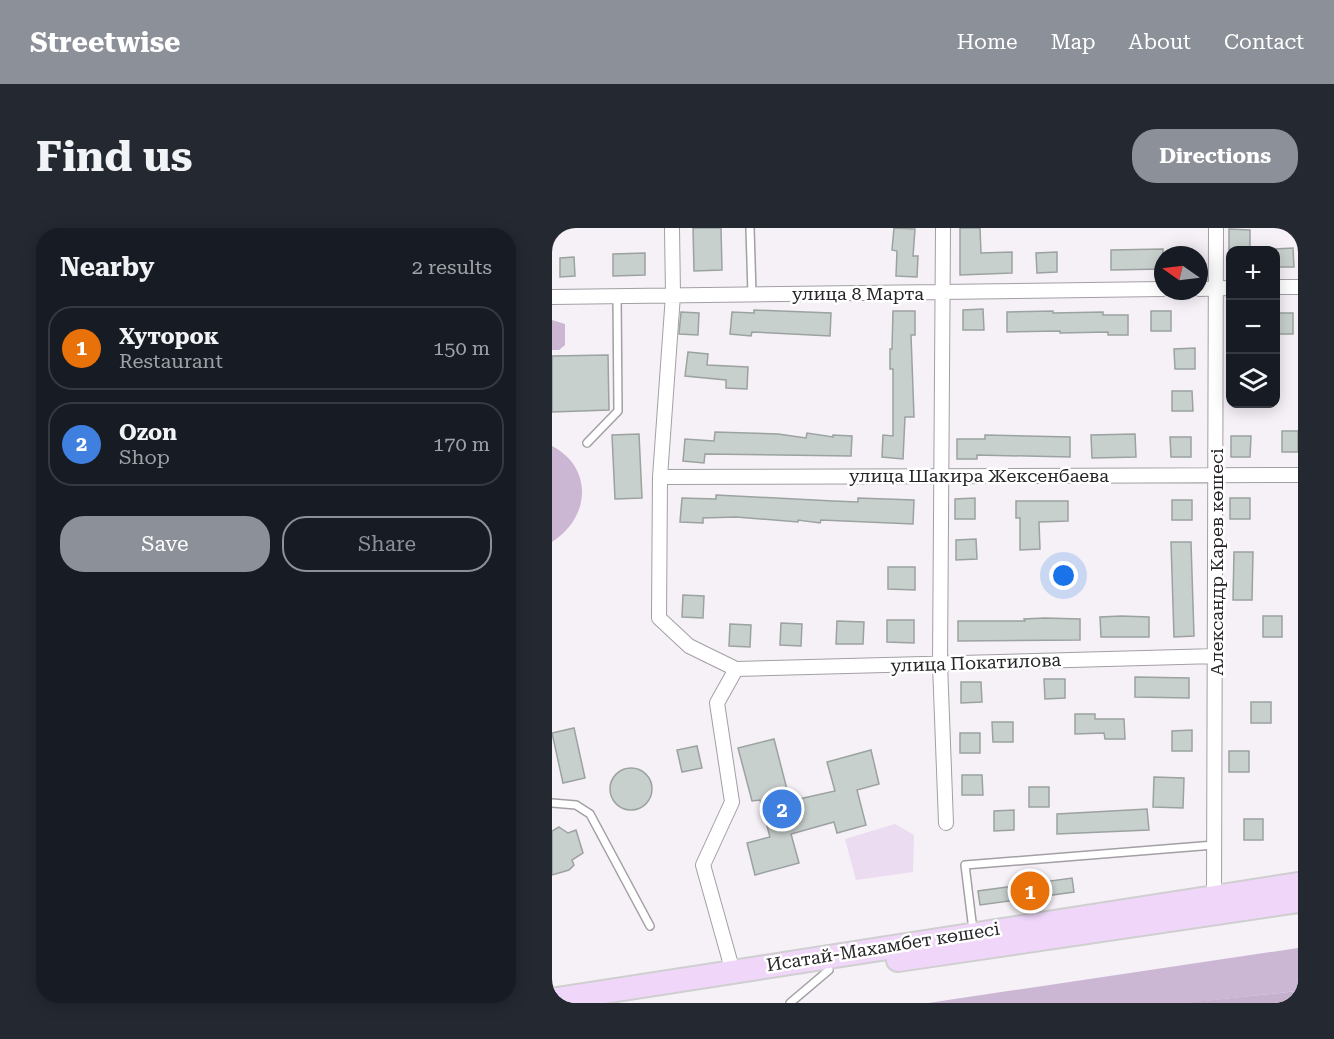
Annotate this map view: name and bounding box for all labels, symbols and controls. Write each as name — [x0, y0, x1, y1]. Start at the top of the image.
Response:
text: Streetwise — [30, 26, 181, 59]
text: Home — [957, 30, 1018, 54]
text: Map — [1051, 30, 1096, 54]
text: About — [1129, 30, 1191, 54]
text: Contact — [1224, 30, 1304, 54]
button: Directions — [1132, 129, 1298, 183]
text: Find us — [36, 132, 193, 181]
north arrow — [1154, 246, 1208, 300]
map controls — [1226, 246, 1280, 408]
button: + — [1226, 246, 1280, 300]
text: Nearby — [60, 252, 154, 282]
text: 2 results — [412, 255, 492, 279]
street label: улица 8 Марта — [792, 283, 924, 304]
button: − — [1226, 300, 1280, 354]
text: Хуторок — [119, 324, 219, 349]
text: 1 — [76, 336, 87, 360]
text: 150 m — [433, 336, 490, 360]
text: Restaurant — [119, 349, 223, 373]
button: layers — [1226, 354, 1280, 408]
text: Ozon — [119, 420, 177, 445]
text: 2 — [76, 432, 87, 456]
text: 170 m — [433, 432, 490, 456]
text: Shop — [119, 445, 170, 469]
street label: Александр Карев көшесі — [1206, 448, 1227, 676]
street label: улица Шакира Жексенбаева — [849, 465, 1109, 486]
button: Save — [60, 516, 270, 572]
button: Share — [282, 516, 492, 572]
your location — [1049, 561, 1078, 590]
street label: улица Покатилова — [891, 649, 1062, 676]
pin: 2 — [762, 786, 802, 832]
pin: 1 — [1010, 868, 1050, 914]
street label: Исатай-Махамбет көшесі — [765, 918, 1001, 975]

